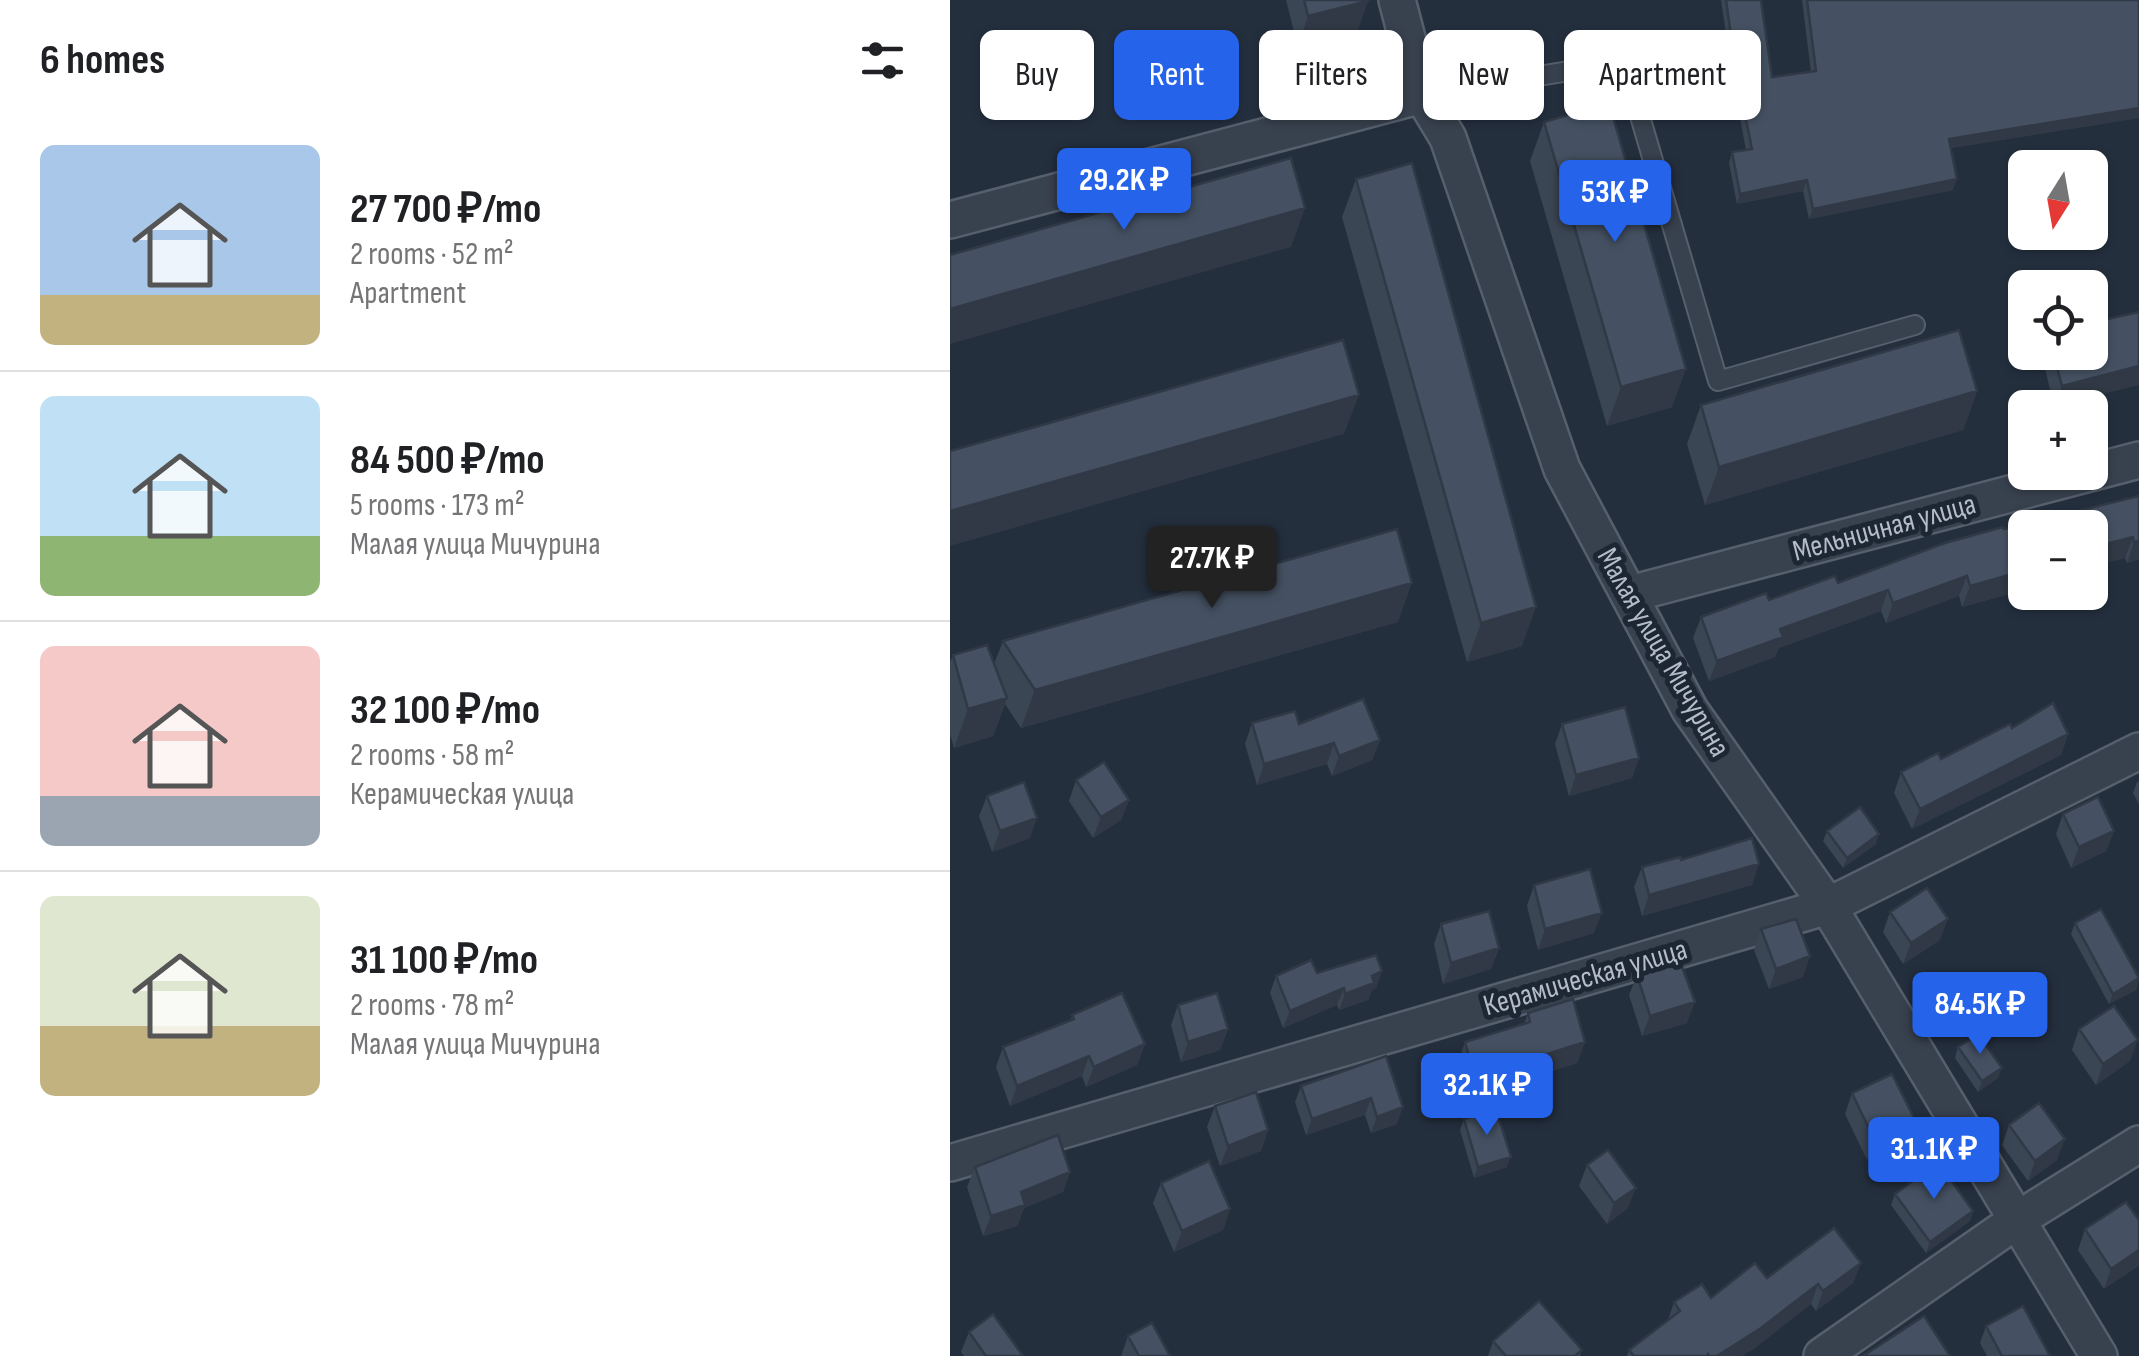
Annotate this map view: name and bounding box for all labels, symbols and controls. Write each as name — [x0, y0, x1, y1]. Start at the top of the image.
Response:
chip: Buy — [980, 30, 1094, 120]
chip: Rent — [1114, 30, 1239, 120]
chip: Filters — [1259, 30, 1403, 120]
chip: New — [1423, 30, 1544, 120]
chip: Apartment — [1564, 30, 1761, 120]
icon: filters — [855, 33, 910, 88]
text: 6 homes — [40, 35, 165, 86]
pin: 29.2K ₽ — [1032, 148, 1216, 233]
north arrow — [2008, 150, 2108, 250]
map controls — [2008, 150, 2108, 610]
pin: 53K ₽ — [1545, 160, 1685, 245]
text: 29.2K ₽ — [1079, 161, 1169, 200]
text: 53K ₽ — [1581, 173, 1649, 212]
text: 27 700 ₽/mo — [350, 184, 541, 235]
icon: home — [120, 185, 240, 305]
text: 2 rooms · 52 m² — [350, 235, 514, 274]
button: locate — [2008, 270, 2108, 370]
text: Apartment — [350, 274, 466, 313]
button: + — [2008, 390, 2108, 490]
text: 84 500 ₽/mo — [350, 435, 545, 486]
icon: home — [120, 436, 240, 556]
text: 5 rooms · 173 m² — [350, 486, 525, 525]
street label: Мельничная улица — [1789, 486, 1980, 570]
button: − — [2008, 510, 2108, 610]
text: Малая улица Мичурина — [350, 525, 600, 564]
pin: 27.7K ₽ — [1120, 526, 1304, 611]
text: 27.7K ₽ — [1170, 539, 1254, 578]
street label: Малая улица Мичурина — [1589, 542, 1737, 763]
text: 32 100 ₽/mo — [350, 685, 540, 736]
icon: home — [120, 686, 240, 806]
text: 2 rooms · 58 m² — [350, 736, 515, 775]
text: Керамическая улица — [350, 775, 574, 814]
street label: Керамическая улица — [1479, 932, 1691, 1024]
text: 31 100 ₽/mo — [350, 935, 538, 986]
icon: home — [120, 936, 240, 1056]
pin: 84.5K ₽ — [1888, 972, 2072, 1057]
text: 84.5K ₽ — [1934, 985, 2026, 1024]
text: 2 rooms · 78 m² — [350, 986, 514, 1025]
text: Малая улица Мичурина — [350, 1025, 600, 1064]
pin: 32.1K ₽ — [1395, 1053, 1579, 1138]
text: 32.1K ₽ — [1443, 1066, 1531, 1105]
pin: 31.1K ₽ — [1842, 1117, 2026, 1202]
text: 31.1K ₽ — [1890, 1130, 1978, 1169]

